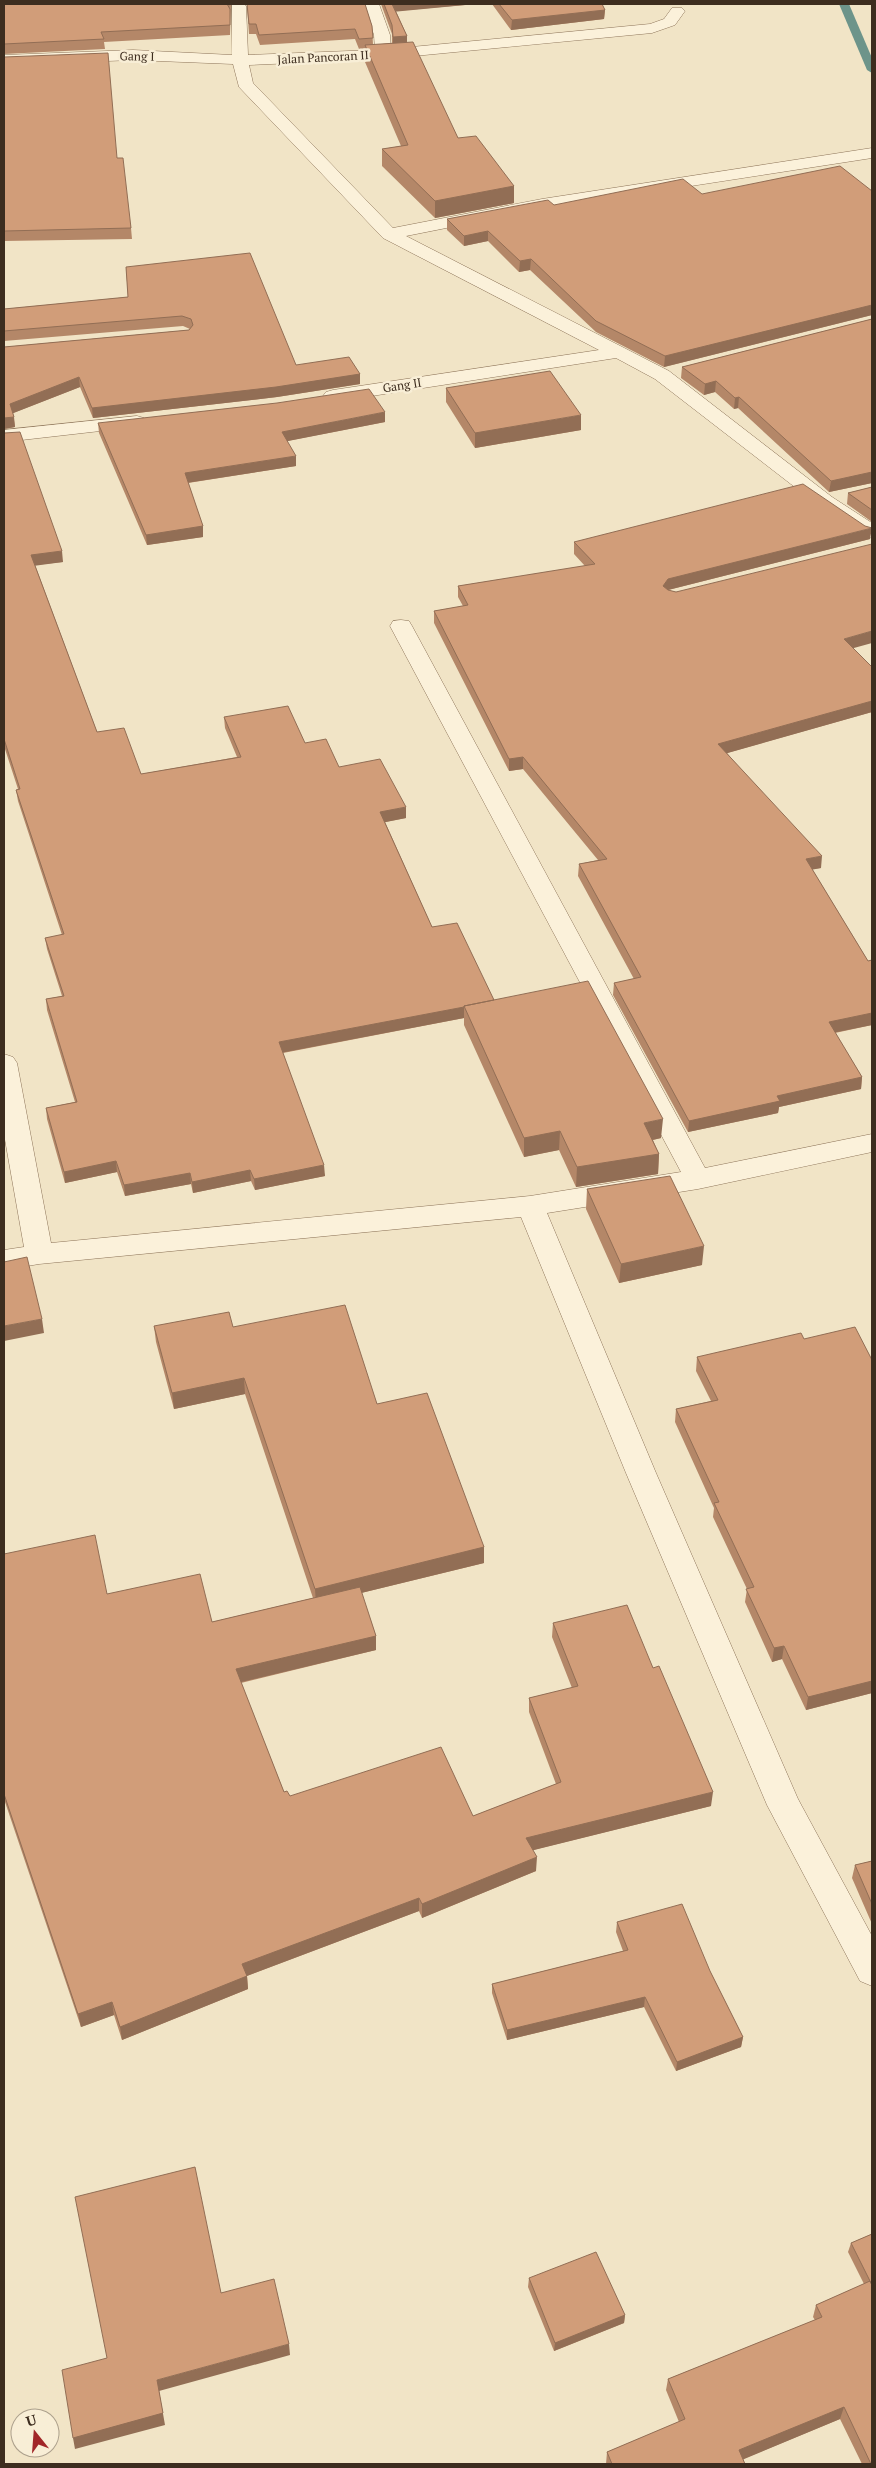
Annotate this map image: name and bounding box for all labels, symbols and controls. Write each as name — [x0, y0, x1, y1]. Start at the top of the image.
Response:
street label: Jalan Pancoran II — [277, 47, 369, 67]
street label: Gang I — [119, 48, 155, 64]
street label: Gang II — [382, 375, 422, 395]
north arrow — [10, 2408, 60, 2458]
text: U — [23, 2410, 39, 2431]

